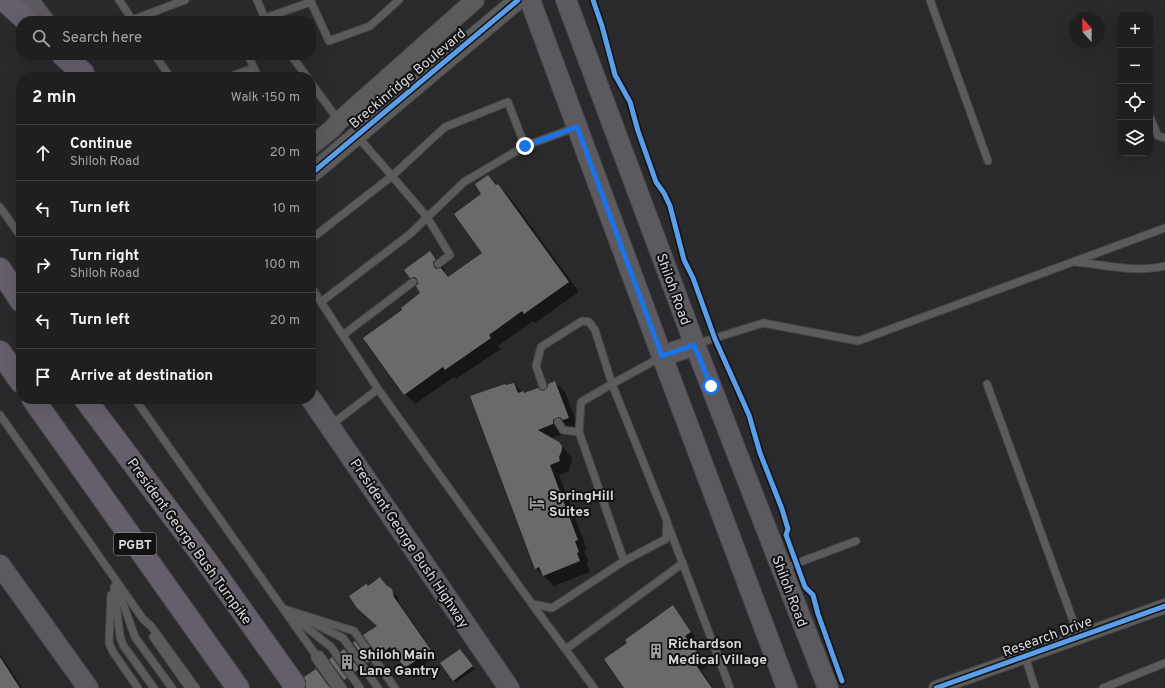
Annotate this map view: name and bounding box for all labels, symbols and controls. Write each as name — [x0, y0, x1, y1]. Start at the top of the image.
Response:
north arrow — [1069, 12, 1105, 48]
map controls — [1117, 12, 1153, 156]
button: + — [1117, 12, 1153, 48]
search box — [16, 16, 316, 60]
street label: Breckinridge Boulevard — [346, 25, 470, 133]
icon: search — [30, 27, 52, 49]
text: Search here — [62, 29, 142, 48]
button: − — [1117, 48, 1153, 84]
button: locate — [1117, 84, 1153, 120]
text: 2 min — [32, 87, 76, 109]
text: Walk · 150 m — [231, 90, 300, 106]
button: layers — [1117, 120, 1153, 156]
text: Continue — [70, 135, 132, 154]
route end — [516, 137, 534, 155]
icon: ahead — [32, 142, 54, 164]
text: 20 m — [270, 145, 300, 161]
text: Shiloh Road — [70, 154, 140, 170]
icon: left — [32, 198, 54, 220]
text: Turn left — [70, 199, 130, 218]
text: 10 m — [273, 201, 300, 217]
text: Turn right — [70, 247, 139, 266]
street label: Shiloh Road — [652, 251, 693, 328]
icon: right — [32, 254, 54, 276]
text: 100 m — [264, 257, 300, 273]
text: Shiloh Road — [70, 266, 140, 282]
icon: left — [32, 310, 54, 332]
text: Turn left — [70, 311, 130, 330]
text: 20 m — [270, 313, 300, 329]
icon: arrive — [32, 366, 54, 388]
text: Arrive at destination — [70, 367, 213, 386]
route start — [702, 377, 720, 395]
street label: President George Bush Turnpike — [123, 455, 255, 628]
street label: President George Bush Highway — [346, 456, 472, 632]
place label: SpringHill Suites — [549, 488, 614, 521]
hotel icon: SpringHill Suites — [528, 494, 546, 512]
road number: PGBT — [114, 533, 156, 555]
street label: Shiloh Road — [767, 554, 810, 630]
street label: Research Drive — [1000, 613, 1095, 662]
place label: Richardson Medical Village — [668, 636, 767, 669]
building icon: Richardson Medical Village — [647, 642, 665, 660]
place label: Shiloh Main Lane Gantry — [359, 647, 439, 680]
building icon: Shiloh Main Lane Gantry — [338, 653, 356, 671]

